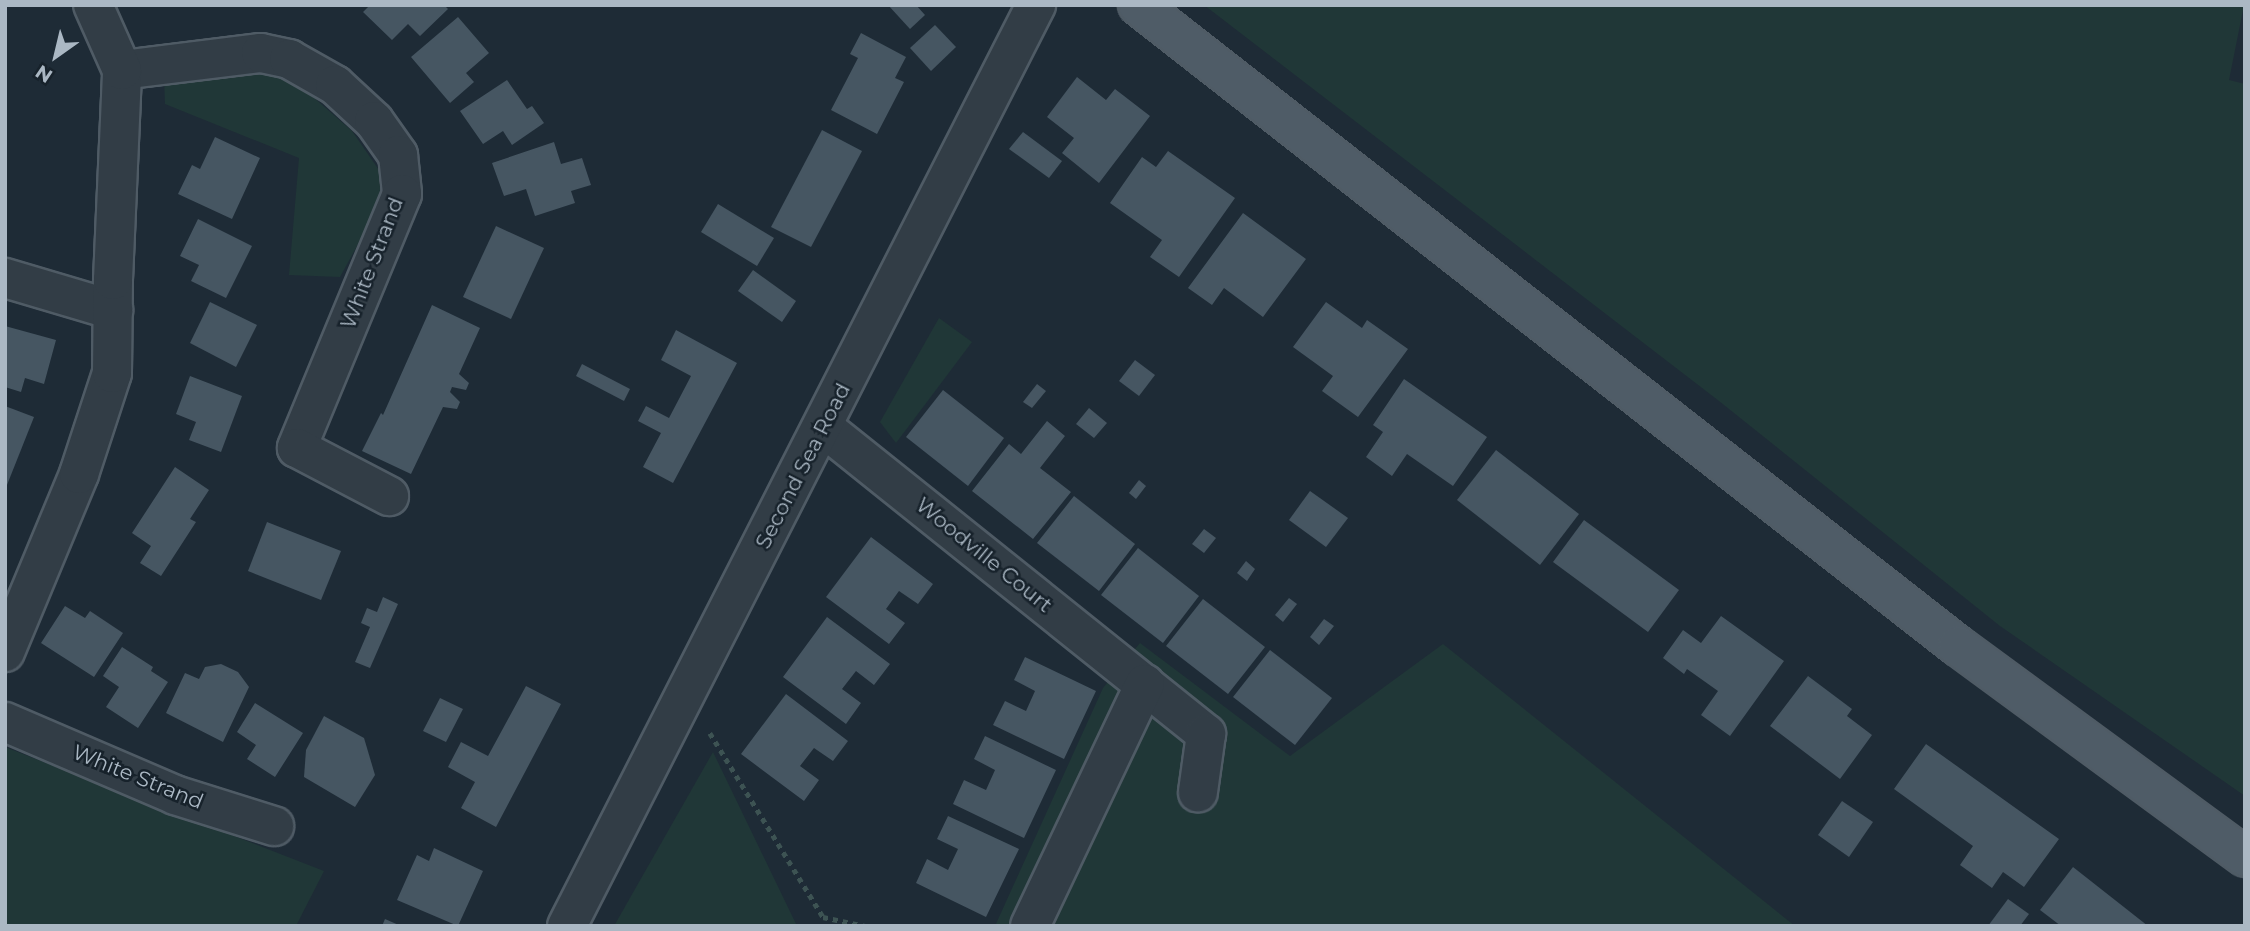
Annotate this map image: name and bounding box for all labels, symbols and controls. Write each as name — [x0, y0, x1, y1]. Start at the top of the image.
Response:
north arrow — [21, 21, 91, 91]
text: N — [31, 60, 57, 88]
street label: White Strand — [335, 194, 409, 332]
street label: Second Sea Road — [750, 379, 856, 553]
street label: Woodville Court — [911, 492, 1057, 618]
street label: White Strand — [69, 739, 207, 815]

